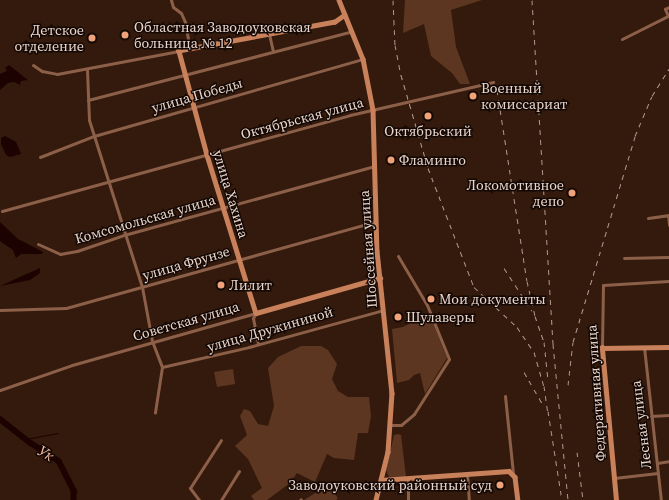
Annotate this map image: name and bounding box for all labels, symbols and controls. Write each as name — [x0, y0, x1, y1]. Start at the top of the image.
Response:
place label: Областная Заводоуковская больница № 12 — [134, 19, 311, 52]
place label: Детское отделение — [15, 22, 84, 54]
marker: Областная Заводоуковская больница № 12 — [119, 29, 131, 41]
marker: Детское отделение — [87, 33, 97, 43]
street label: улица Победы — [150, 74, 244, 116]
place label: Военный комиссариат — [481, 80, 567, 112]
marker: Военный комиссариат — [468, 91, 478, 101]
street label: Октябрьская улица — [239, 94, 365, 142]
marker: Октябрьский — [423, 111, 433, 121]
place label: Октябрьский — [384, 123, 472, 139]
street label: улица Хахина — [210, 148, 252, 240]
place label: Фламинго — [399, 152, 466, 168]
marker: Фламинго — [386, 155, 396, 165]
place label: Локомотивное депо — [467, 177, 564, 210]
marker: Локомотивное депо — [567, 188, 577, 198]
street label: Шоссейная улица — [356, 190, 380, 308]
street label: Комсомольская улица — [73, 191, 217, 247]
street label: улица Фрунзе — [140, 243, 232, 283]
place label: Лилит — [229, 277, 272, 293]
marker: Лилит — [216, 280, 226, 290]
place label: Мои документы — [439, 291, 546, 307]
marker: Мои документы — [426, 294, 436, 304]
street label: Советская улица — [131, 298, 241, 344]
street label: улица Дружининой — [205, 303, 335, 355]
place label: Шулаверы — [406, 309, 475, 325]
marker: Шулаверы — [393, 312, 403, 322]
street label: Федеративная улица — [583, 324, 609, 462]
street label: Лесная улица — [627, 380, 655, 470]
water label: Ук — [34, 441, 58, 465]
place label: Заводоуковский районный суд — [288, 477, 492, 493]
marker: Заводоуковский районный суд — [495, 480, 505, 490]

